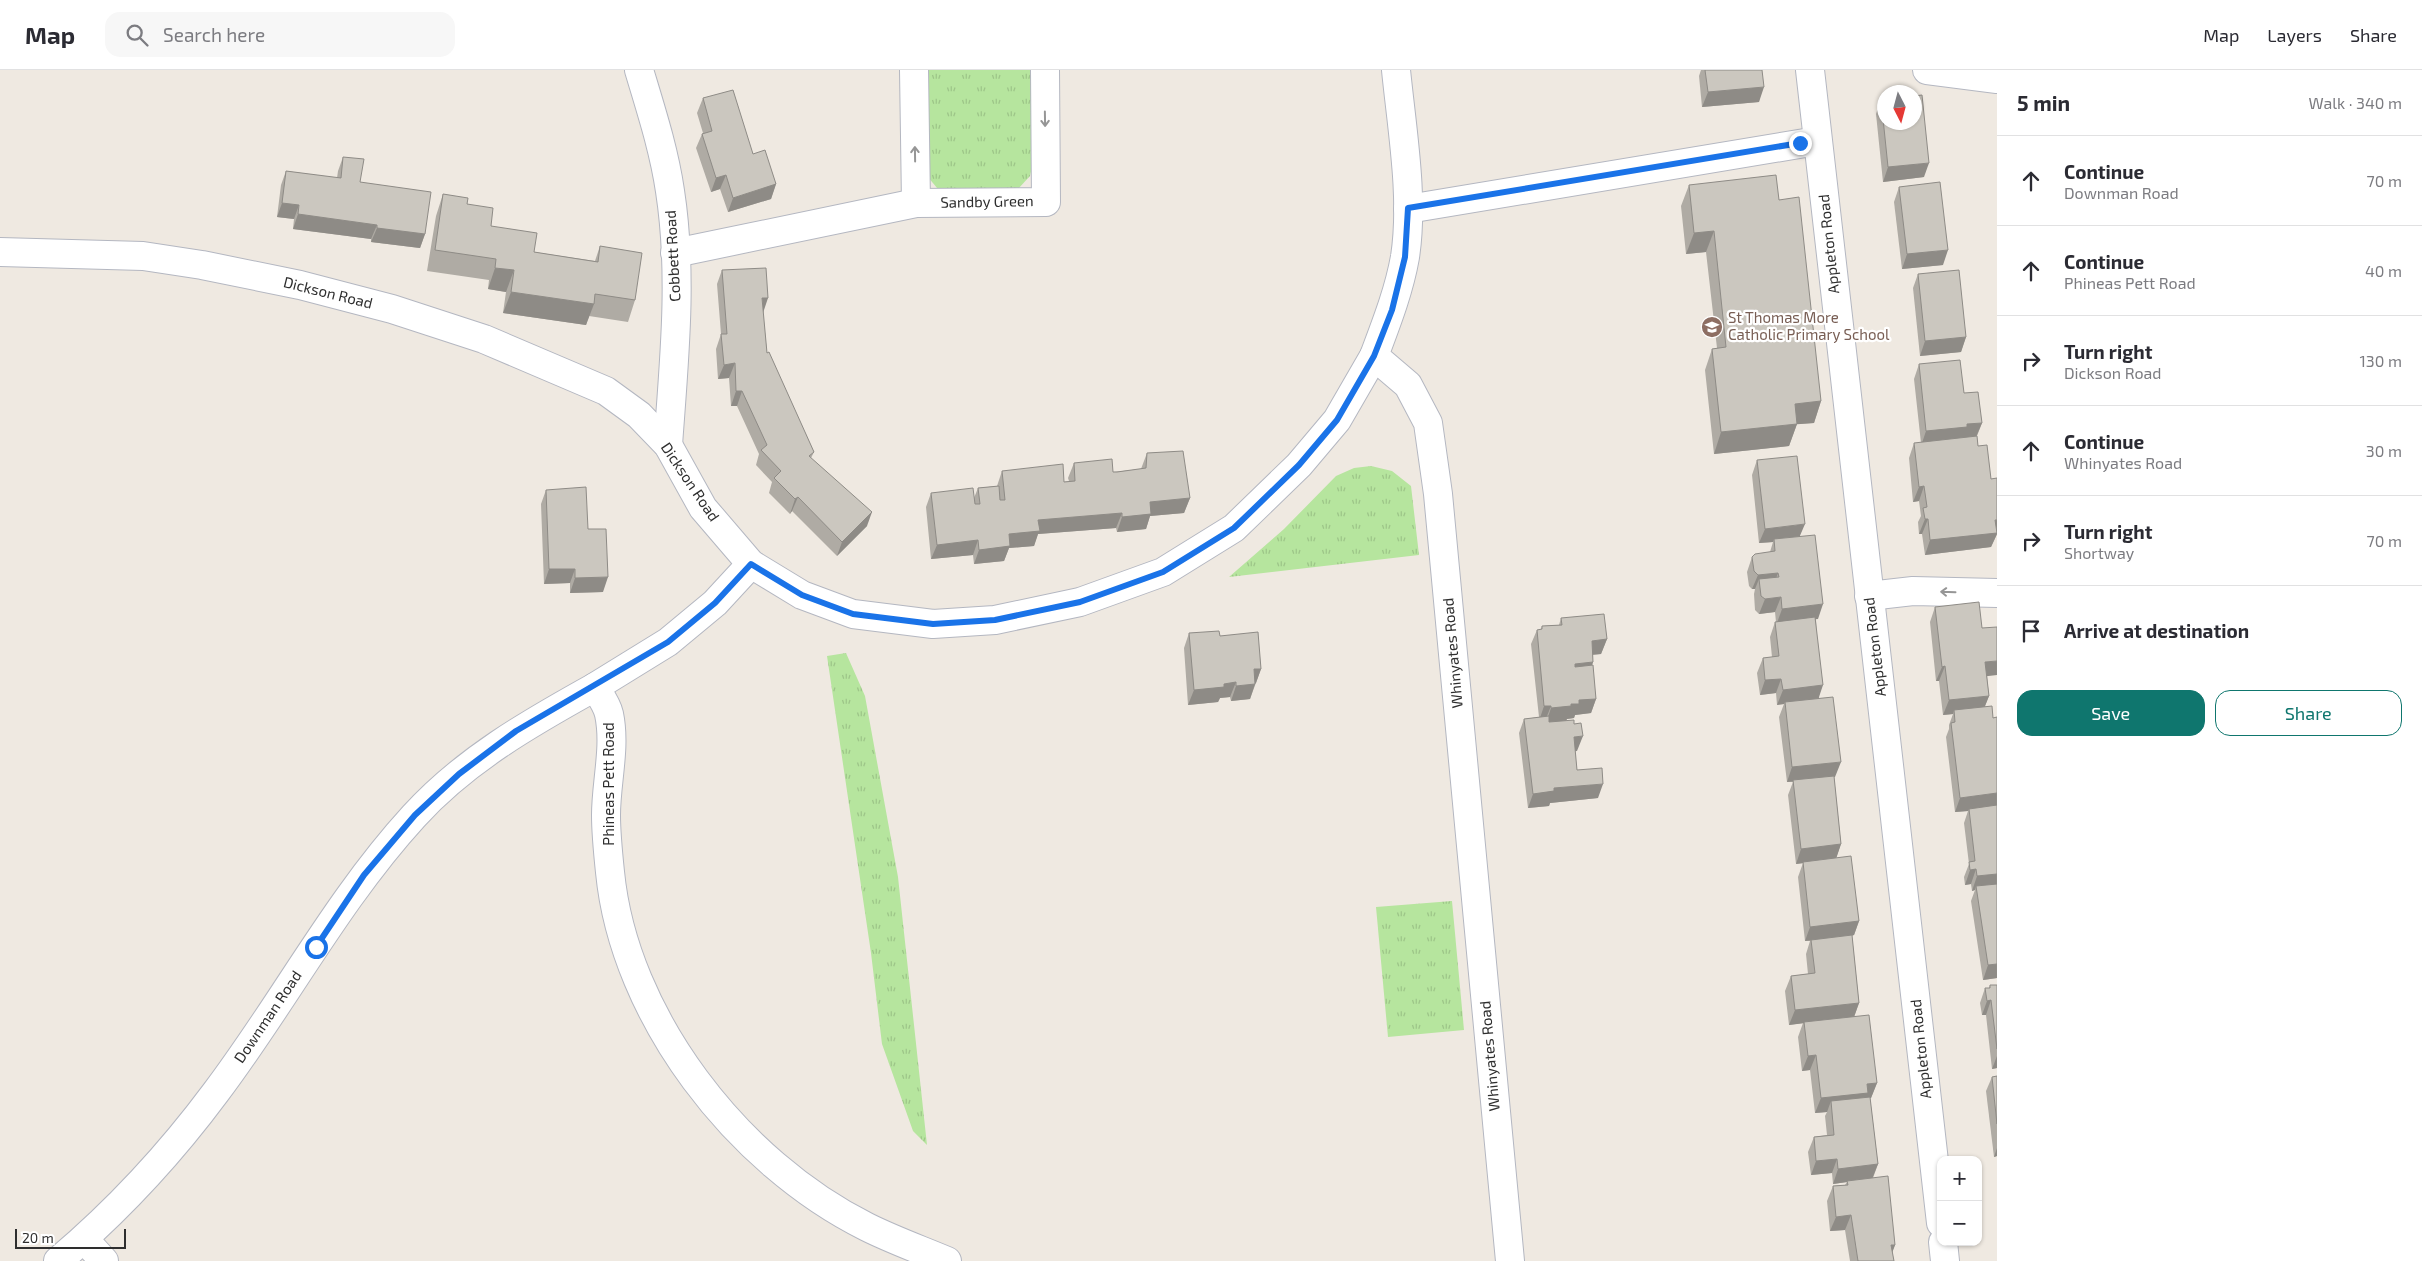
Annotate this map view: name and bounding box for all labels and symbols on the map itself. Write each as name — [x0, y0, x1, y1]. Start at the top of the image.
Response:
north arrow — [1877, 85, 1922, 130]
one-way arrow — [1041, 110, 1050, 126]
route end — [1789, 132, 1812, 155]
one-way arrow — [911, 147, 920, 163]
street label: Sandby Green — [940, 191, 1034, 211]
street label: Appleton Road — [1814, 193, 1842, 295]
street label: Cobbett Road — [661, 210, 683, 302]
street label: Dickson Road — [282, 272, 375, 312]
place label: St Thomas More Catholic Primary School — [1728, 308, 1890, 343]
school or university icon: St Thomas More Catholic Primary School — [1700, 315, 1724, 339]
street label: Dickson Road — [658, 439, 724, 524]
one-way arrow — [1941, 587, 1957, 596]
street label: Appleton Road — [1859, 596, 1889, 698]
street label: Whinyates Road — [1438, 597, 1466, 709]
street label: Phineas Pett Road — [599, 722, 617, 846]
route start — [305, 936, 328, 959]
street label: Downman Road — [230, 967, 305, 1066]
street label: Appleton Road — [1906, 998, 1934, 1100]
street label: Whinyates Road — [1475, 1000, 1503, 1112]
scale bar — [15, 1226, 126, 1249]

